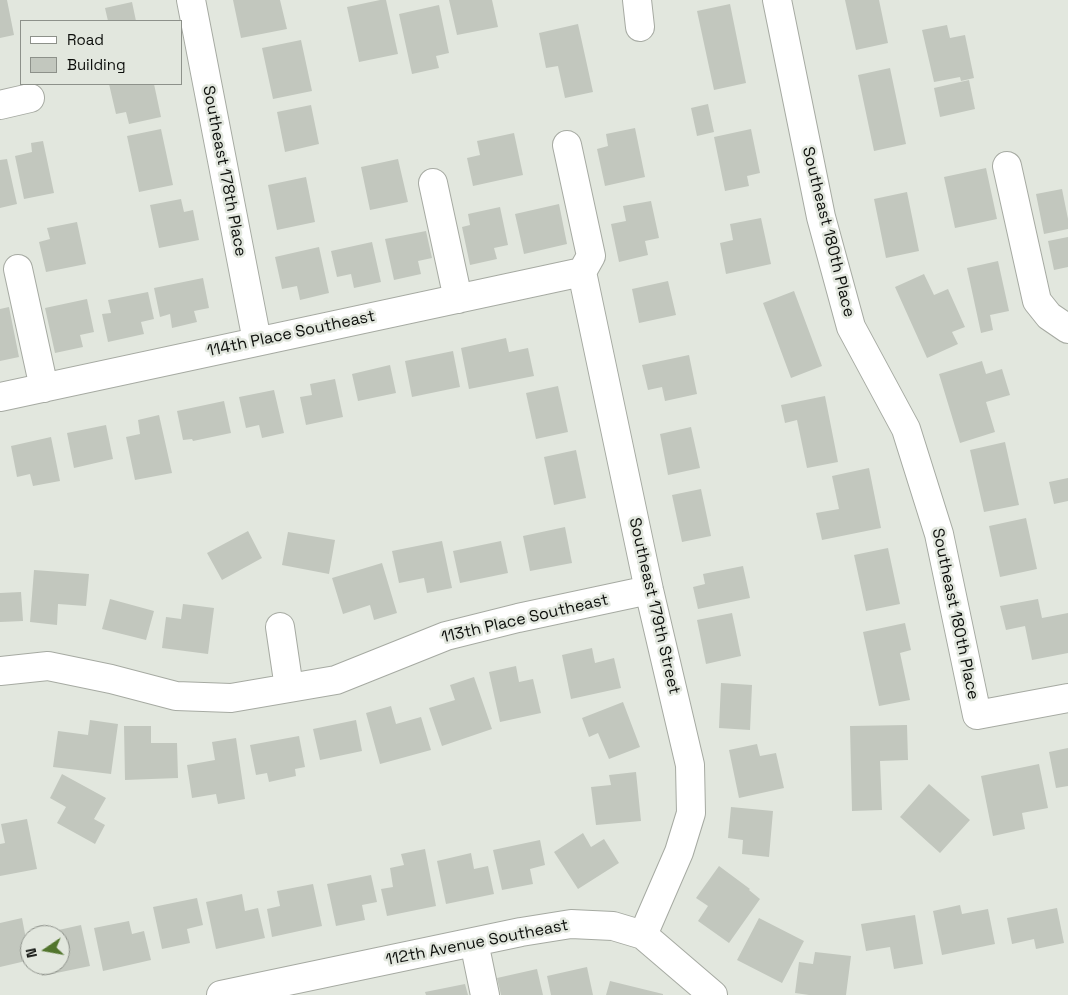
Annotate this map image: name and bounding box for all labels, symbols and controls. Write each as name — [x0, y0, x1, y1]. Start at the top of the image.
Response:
legend — [20, 20, 182, 85]
text: Road — [67, 30, 104, 49]
text: Building — [67, 55, 126, 74]
street label: Southeast 178th Place — [198, 84, 250, 258]
street label: Southeast 180th Place — [798, 145, 858, 319]
street label: 114th Place Southeast — [205, 307, 377, 361]
street label: Southeast 179th Street — [624, 516, 684, 696]
street label: Southeast 180th Place — [927, 527, 983, 701]
street label: 113th Place Southeast — [440, 590, 610, 648]
street label: 112th Avenue Southeast — [384, 916, 570, 970]
north arrow — [20, 925, 70, 975]
text: N — [22, 946, 41, 959]

